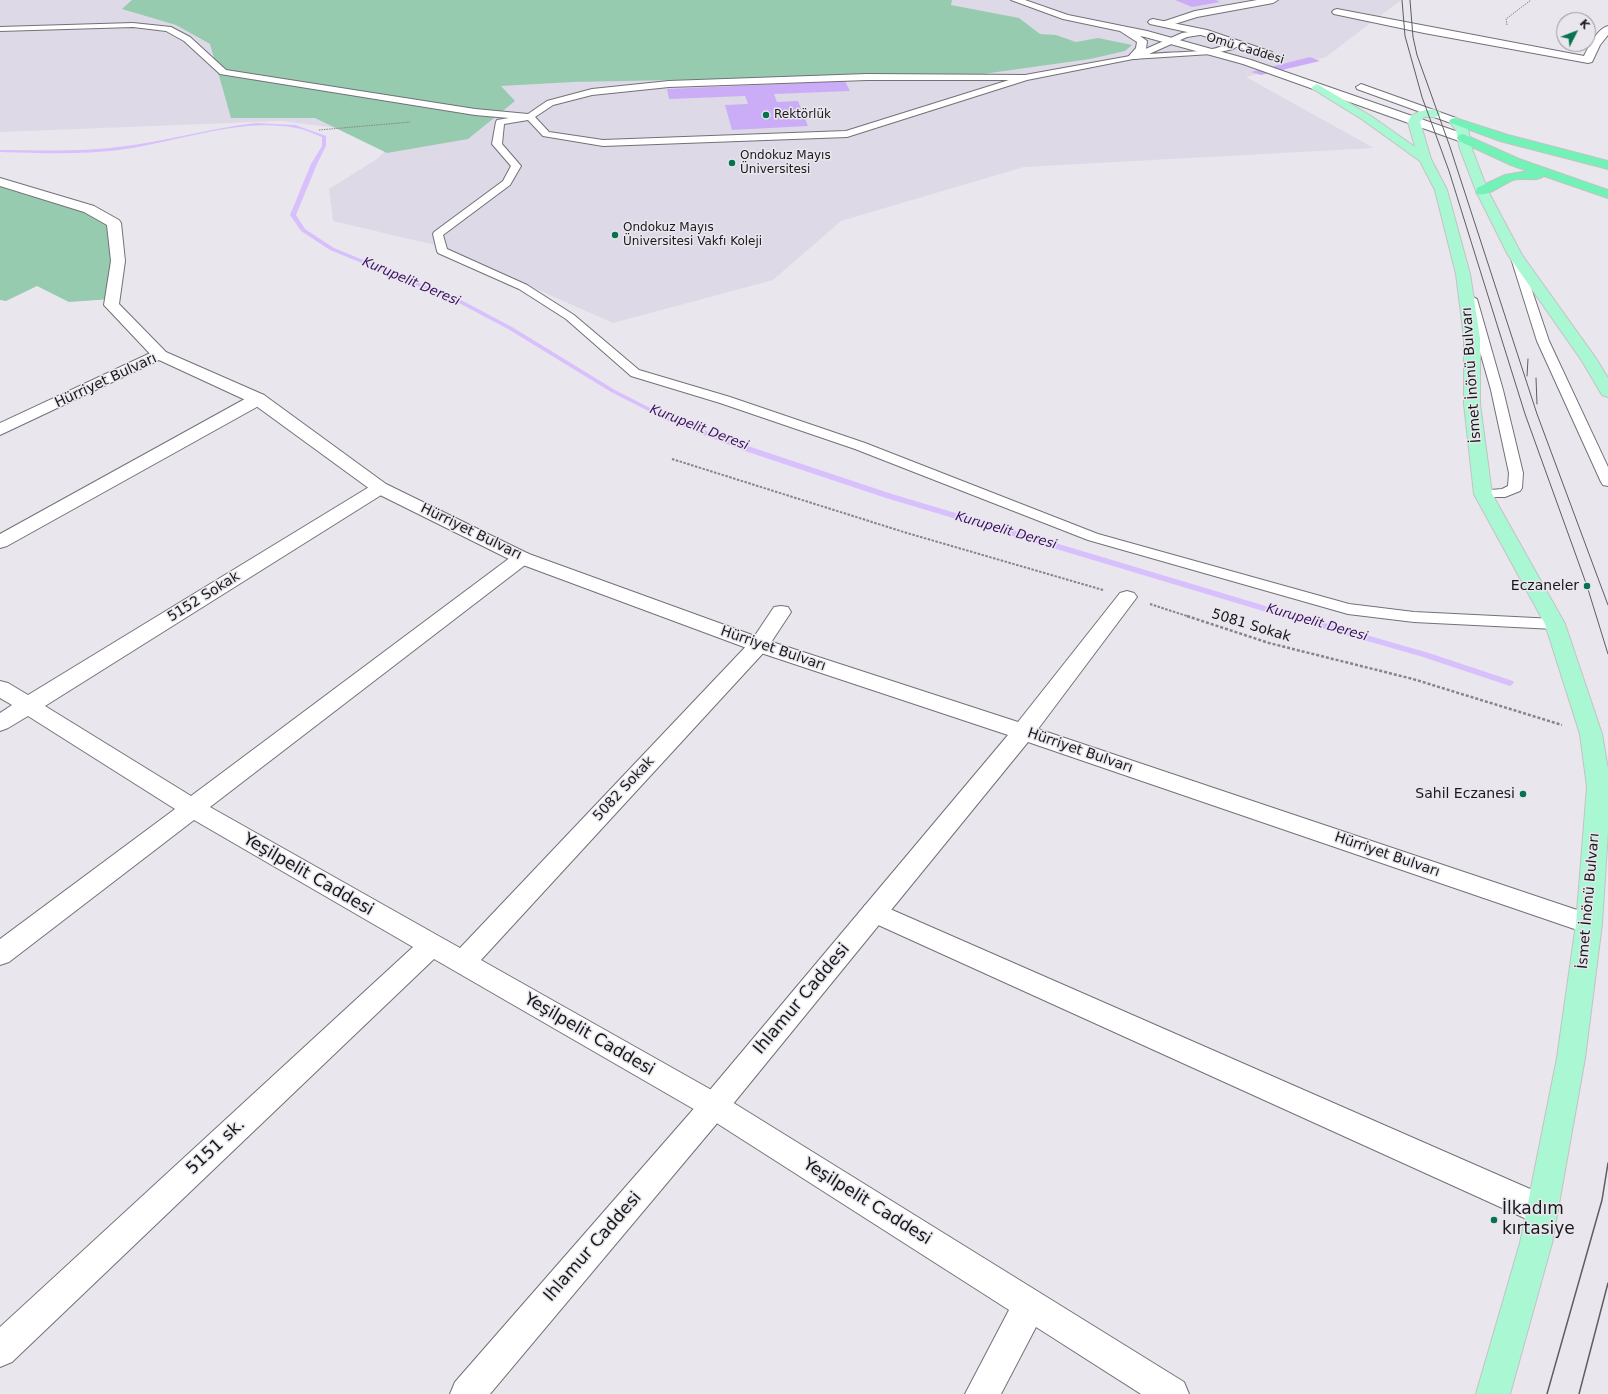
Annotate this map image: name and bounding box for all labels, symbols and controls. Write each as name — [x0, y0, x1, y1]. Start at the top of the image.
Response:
north arrow — [1556, 12, 1596, 52]
text: K — [1577, 17, 1592, 32]
street label: Omü Caddesi — [1204, 30, 1286, 68]
place label: Rektörlük — [774, 108, 831, 122]
marker: Rektörlük — [761, 110, 771, 120]
place label: Ondokuz Mayıs Üniversitesi — [740, 149, 831, 177]
marker: Ondokuz Mayıs Üniversitesi — [727, 158, 737, 168]
place label: Ondokuz Mayıs Üniversitesi Vakfı Koleji — [623, 221, 762, 249]
marker: Ondokuz Mayıs Üniversitesi Vakfı Koleji — [610, 230, 620, 240]
water label: Kurupelit Deresi — [360, 254, 462, 310]
street label: İsmet İnönü Bulvarı — [1459, 306, 1485, 444]
street label: Hürriyet Bulvarı — [52, 350, 160, 412]
water label: Kurupelit Deresi — [647, 402, 751, 454]
street label: Hürriyet Bulvarı — [418, 500, 524, 564]
water label: Kurupelit Deresi — [954, 509, 1058, 553]
street label: 5152 Sokak — [165, 568, 243, 626]
place label: Eczaneler — [1511, 578, 1579, 594]
marker: Eczaneler — [1582, 581, 1592, 591]
water label: Kurupelit Deresi — [1265, 601, 1369, 645]
street label: 5081 Sokak — [1209, 606, 1293, 646]
street label: Hürriyet Bulvarı — [718, 623, 828, 675]
street label: Hürriyet Bulvarı — [1025, 725, 1135, 777]
street label: 5082 Sokak — [590, 753, 658, 825]
place label: Sahil Eczanesi — [1415, 786, 1515, 802]
marker: Sahil Eczanesi — [1518, 789, 1528, 799]
street label: Yeşilpelit Caddesi — [239, 829, 377, 921]
street label: Hürriyet Bulvarı — [1332, 829, 1442, 881]
street label: İsmet İnönü Bulvarı — [1575, 832, 1603, 970]
street label: Ihlamur Caddesi — [750, 939, 854, 1059]
street label: Yeşilpelit Caddesi — [520, 989, 658, 1081]
street label: 5151 sk. — [182, 1115, 250, 1179]
street label: Yeşilpelit Caddesi — [799, 1154, 935, 1250]
street label: Ihlamur Caddesi — [540, 1188, 646, 1306]
place label: İlkadım kırtasiye — [1502, 1200, 1575, 1240]
marker: İlkadım kırtasiye — [1489, 1215, 1499, 1225]

